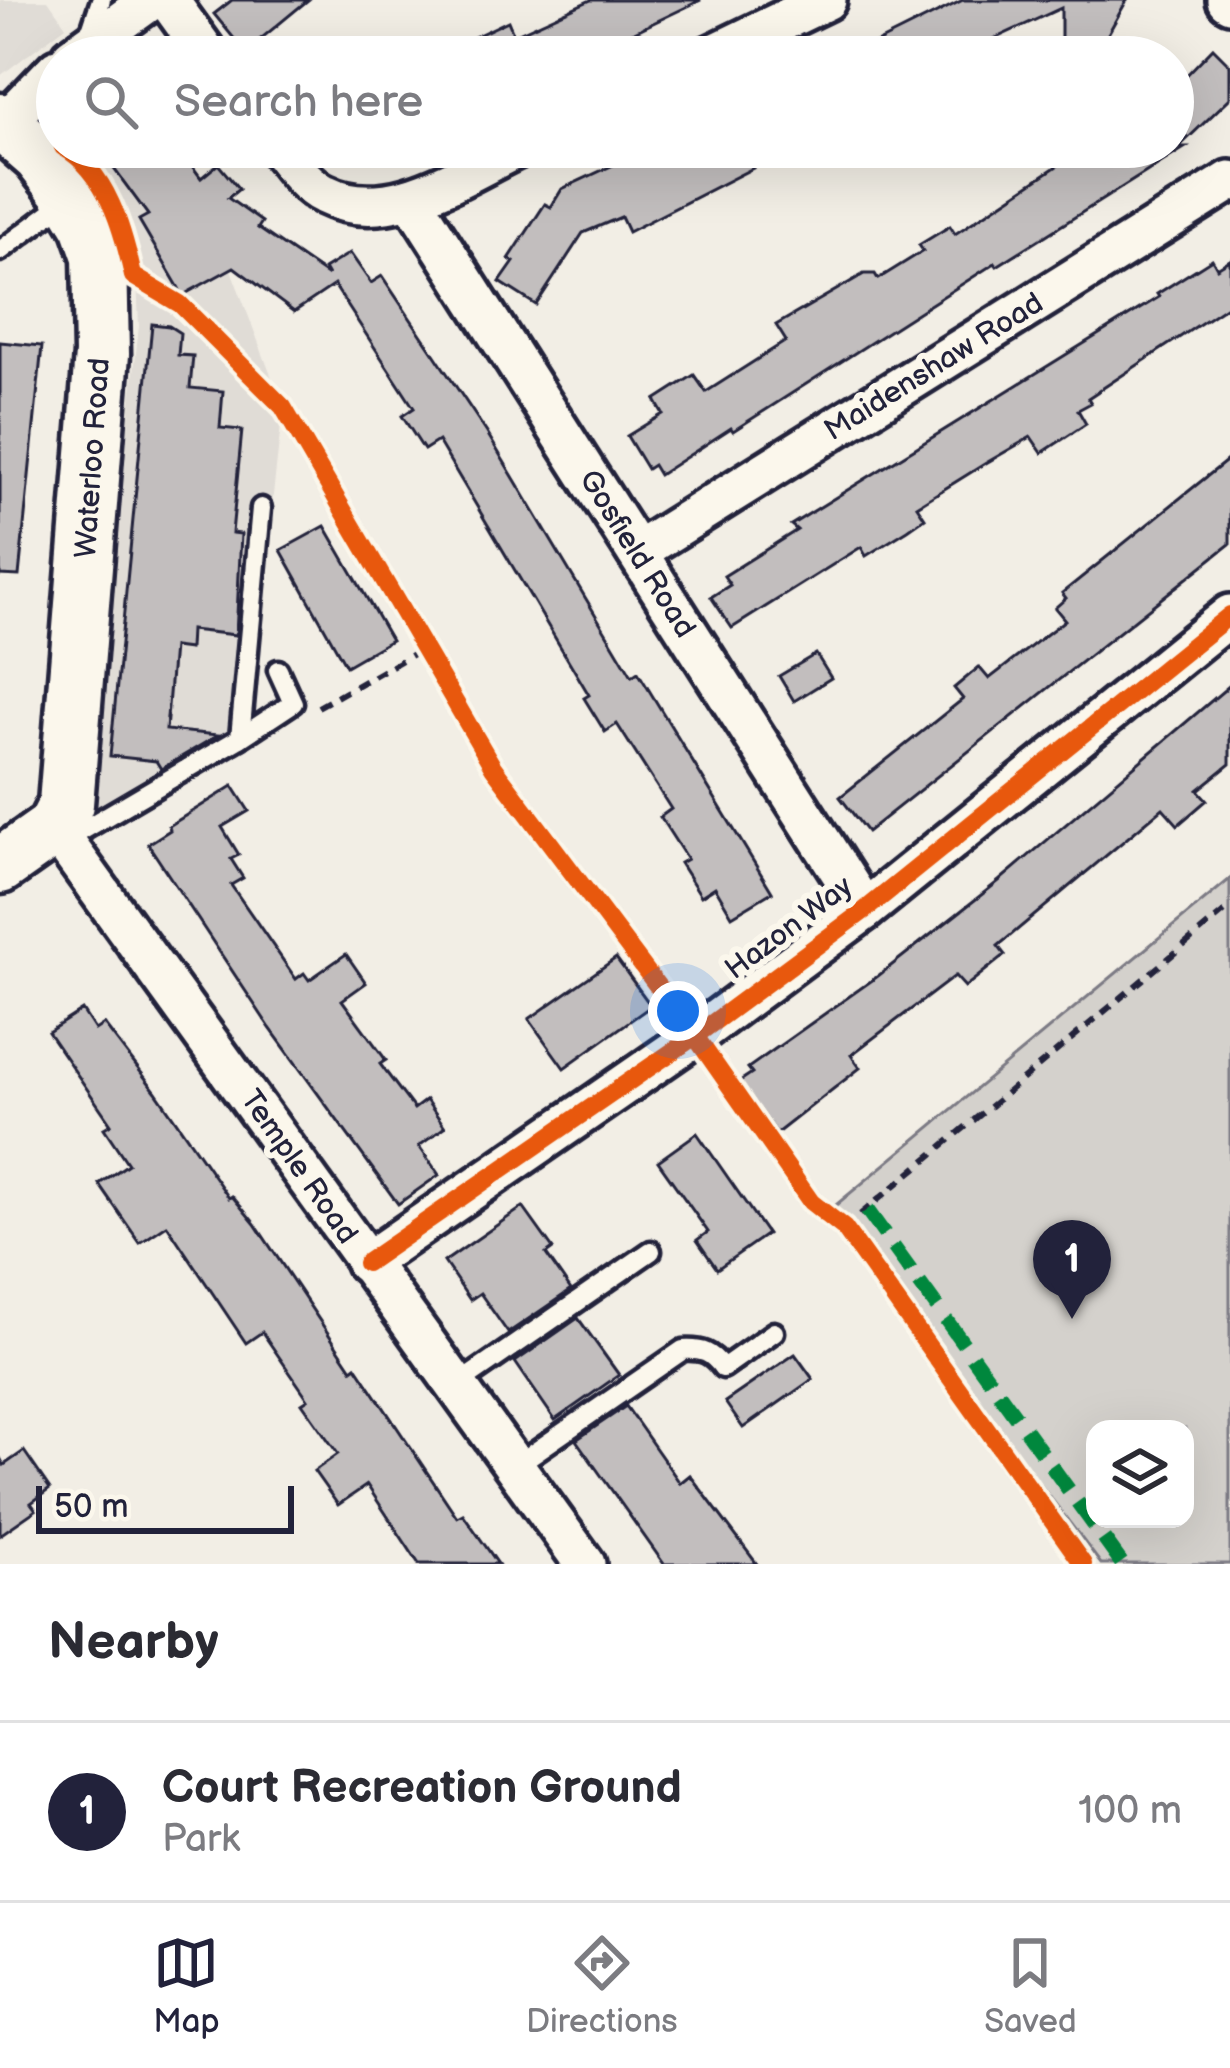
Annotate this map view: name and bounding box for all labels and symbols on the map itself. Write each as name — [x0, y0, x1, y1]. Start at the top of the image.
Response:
street label: Maidenshaw Road — [818, 285, 1050, 449]
street label: Waterloo Road — [68, 357, 118, 559]
street label: Gosfield Road — [571, 463, 703, 645]
street label: Hazon Way — [718, 868, 860, 987]
your location — [648, 981, 708, 1041]
street label: Temple Road — [233, 1083, 365, 1251]
pin: 1 — [1033, 1220, 1111, 1319]
scale bar — [36, 1480, 294, 1533]

